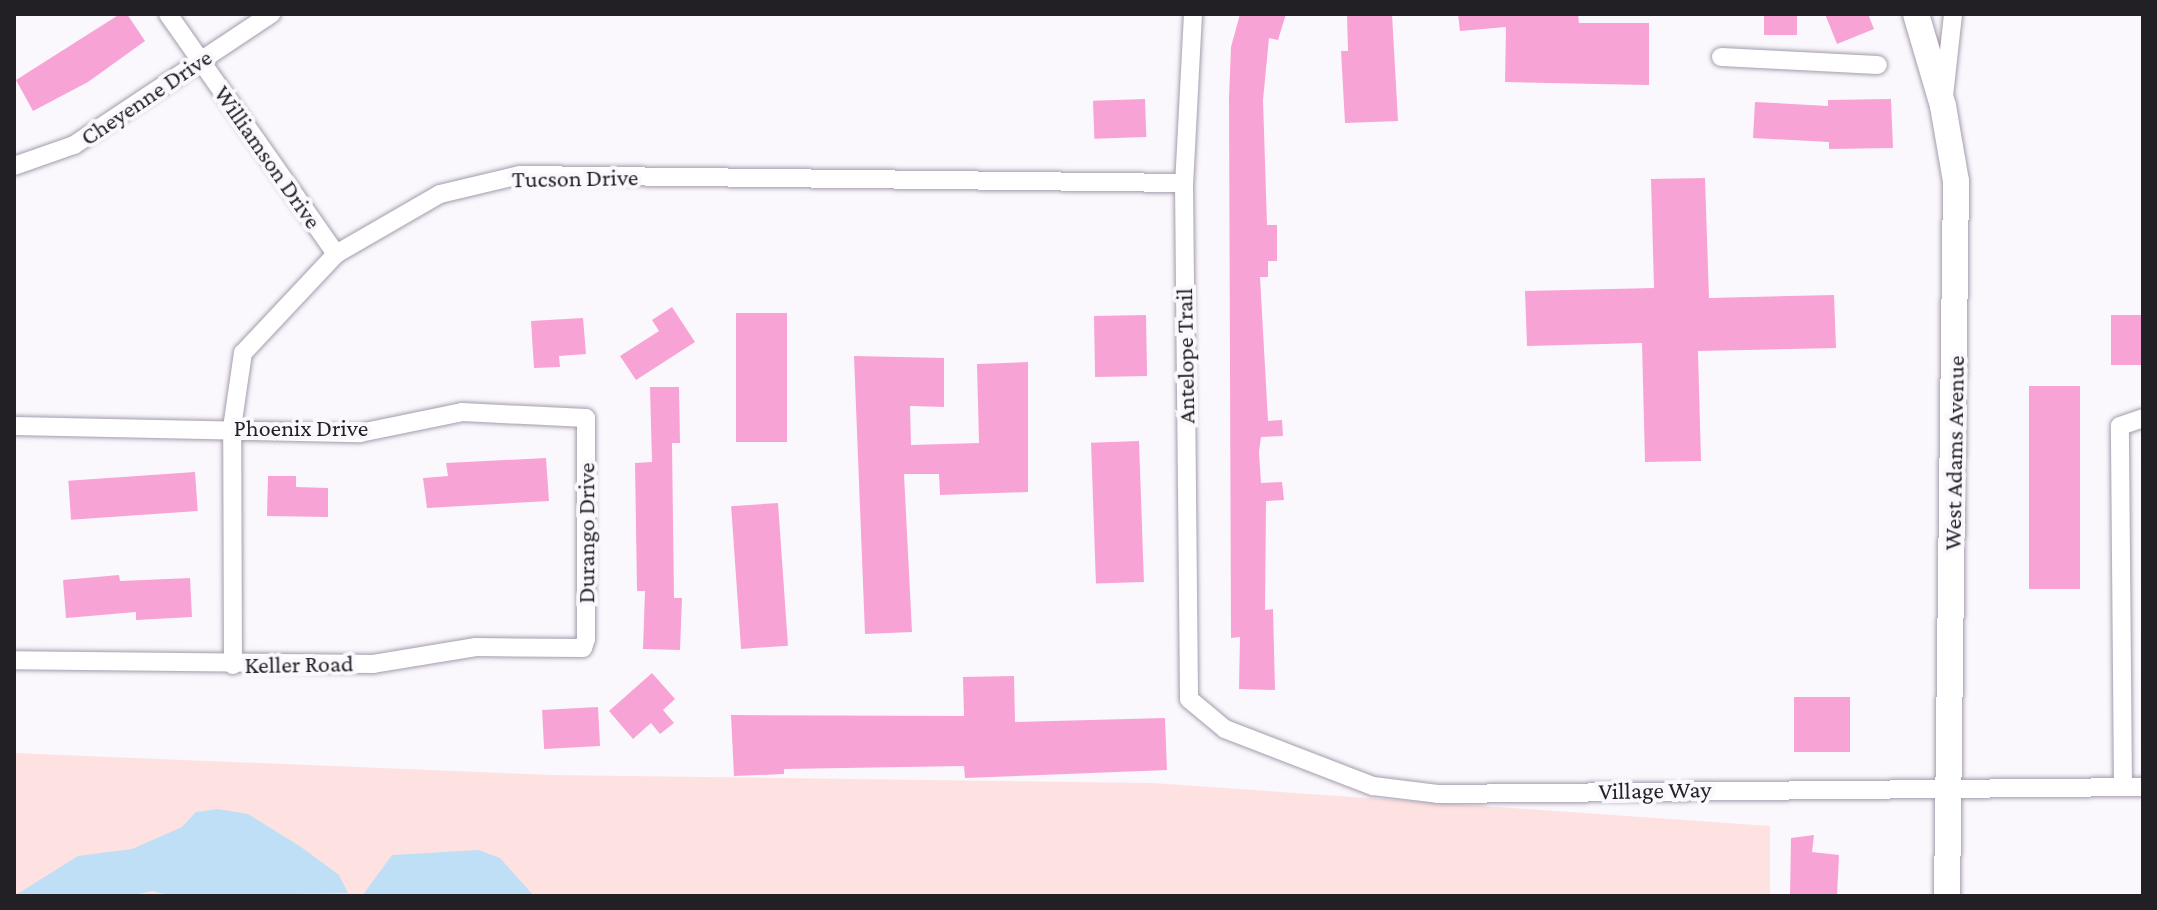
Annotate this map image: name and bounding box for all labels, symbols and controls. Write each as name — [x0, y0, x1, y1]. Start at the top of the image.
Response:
street label: Cheyenne Drive — [75, 43, 217, 151]
street label: Williamson Drive — [208, 80, 328, 234]
street label: Tucson Drive — [511, 162, 639, 194]
street label: Antelope Trail — [1169, 288, 1201, 424]
street label: West Adams Avenue — [1938, 355, 1970, 551]
street label: Phoenix Drive — [234, 414, 368, 442]
street label: Durango Drive — [572, 463, 600, 603]
street label: Keller Road — [244, 649, 354, 679]
street label: Village Way — [1598, 775, 1712, 805]

